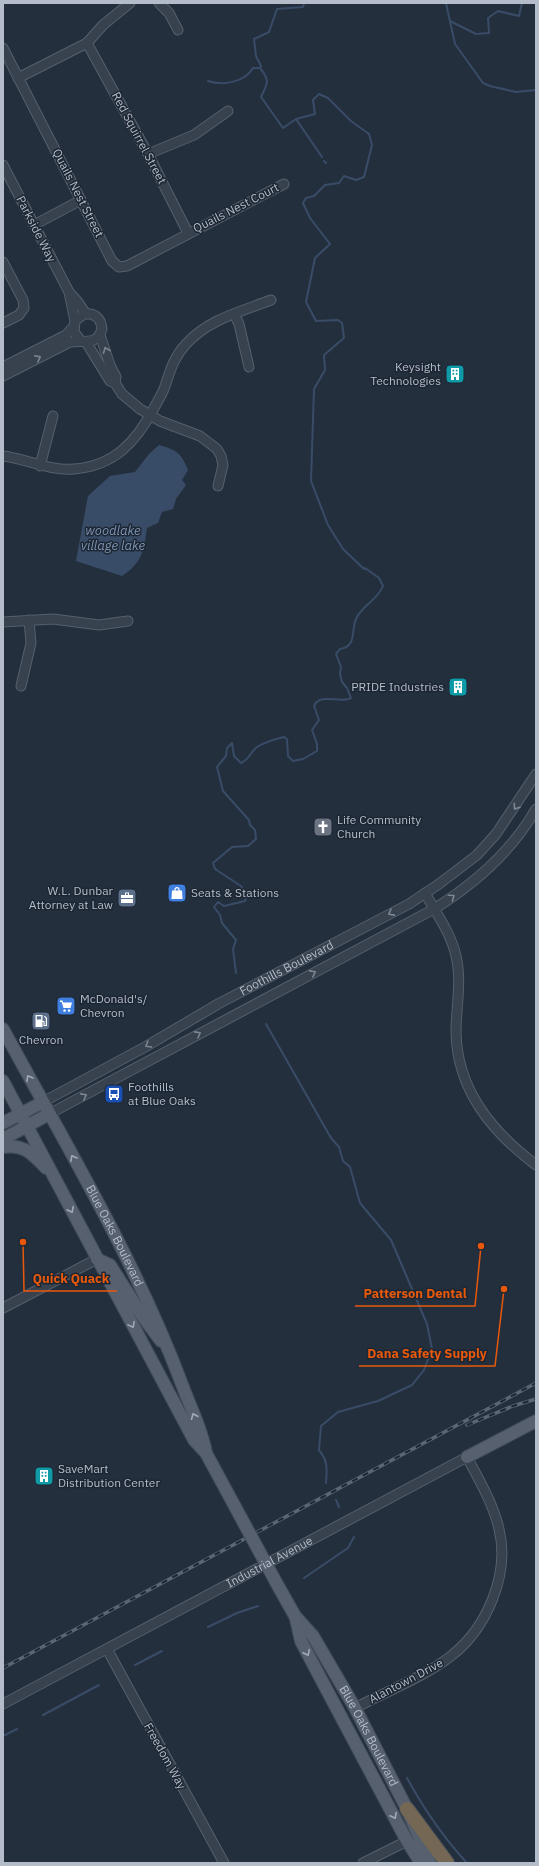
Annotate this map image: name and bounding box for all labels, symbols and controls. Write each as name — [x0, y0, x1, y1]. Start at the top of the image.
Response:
street label: Red Squirrel Street — [109, 89, 170, 186]
street label: Quails Nest Street — [50, 146, 107, 240]
street label: Quails Nest Court — [190, 179, 281, 236]
street label: Parkside Way — [13, 193, 60, 264]
one-way arrow — [102, 347, 110, 354]
one-way arrow — [34, 355, 41, 363]
place label: Keysight Technologies — [370, 359, 441, 388]
building icon: Keysight Technologies — [444, 363, 466, 385]
water label: woodlake village lake — [81, 522, 146, 554]
building icon: PRIDE Industries — [447, 676, 469, 698]
place label: PRIDE Industries — [351, 679, 444, 694]
one-way arrow — [513, 803, 521, 810]
place label: Life Community Church — [337, 812, 421, 841]
church icon: Life Community Church — [312, 816, 334, 838]
shop icon: Seats & Stations — [166, 882, 188, 904]
place label: W.L. Dunbar Attorney at Law — [29, 883, 114, 912]
place label: Seats & Stations — [191, 885, 279, 900]
office icon: W.L. Dunbar Attorney at Law — [116, 887, 138, 909]
one-way arrow — [447, 895, 454, 902]
one-way arrow — [388, 908, 395, 916]
street label: Foothills Boulevard — [237, 937, 336, 998]
one-way arrow — [309, 971, 316, 978]
place label: McDonald's/ Chevron — [80, 991, 148, 1020]
supermarket icon: McDonald's/ Chevron — [55, 995, 77, 1017]
fuel station icon: Chevron — [30, 1010, 52, 1032]
place label: Chevron — [19, 1032, 63, 1047]
one-way arrow — [194, 1032, 201, 1039]
one-way arrow — [145, 1041, 152, 1048]
one-way arrow — [27, 1074, 34, 1082]
place label: Foothills at Blue Oaks — [128, 1079, 196, 1108]
bus stop icon: Foothills at Blue Oaks — [103, 1083, 125, 1105]
one-way arrow — [80, 1093, 87, 1101]
one-way arrow — [71, 1155, 78, 1162]
street label: Blue Oaks Boulevard — [83, 1182, 147, 1289]
one-way arrow — [67, 1206, 74, 1213]
callout: Quick Quack — [24, 1266, 117, 1291]
text: Quick Quack — [33, 1270, 110, 1287]
callout: Patterson Dental — [355, 1281, 475, 1306]
text: Patterson Dental — [363, 1285, 467, 1302]
one-way arrow — [127, 1321, 135, 1328]
callout: Dana Safety Supply — [359, 1341, 495, 1366]
text: Dana Safety Supply — [367, 1345, 487, 1362]
one-way arrow — [191, 1412, 199, 1419]
place label: SaveMart Distribution Center — [58, 1461, 160, 1490]
building icon: SaveMart Distribution Center — [33, 1465, 55, 1487]
street label: Industrial Avenue — [224, 1532, 315, 1591]
one-way arrow — [302, 1648, 310, 1656]
street label: Alantown Drive — [366, 1655, 446, 1706]
street label: Blue Oaks Boulevard — [336, 1682, 402, 1789]
street label: Freedom Way — [141, 1720, 190, 1792]
one-way arrow — [389, 1812, 397, 1819]

